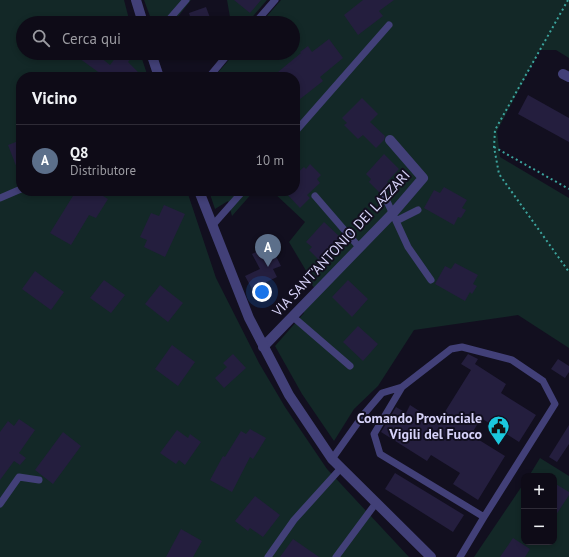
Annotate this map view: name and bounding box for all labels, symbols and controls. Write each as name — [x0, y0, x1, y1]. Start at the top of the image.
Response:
search box — [16, 16, 300, 60]
icon: search — [30, 27, 52, 49]
text: Cerca qui — [62, 29, 121, 48]
text: Vicino — [32, 87, 77, 109]
text: Q8 — [70, 143, 89, 162]
text: A — [41, 152, 49, 169]
text: 10 m — [256, 152, 284, 169]
text: Distributore — [70, 162, 136, 179]
street label: VIA SANT'ANTONIO DEI LAZZARI — [269, 166, 413, 320]
pin: A — [255, 234, 281, 267]
your location — [252, 282, 272, 302]
place label: Comando Provinciale Vigili del Fuoco — [357, 409, 482, 443]
public building icon: Comando Provinciale Vigili del Fuoco — [485, 413, 511, 446]
map controls — [521, 473, 557, 545]
button: + — [521, 473, 557, 509]
button: − — [521, 509, 557, 545]

